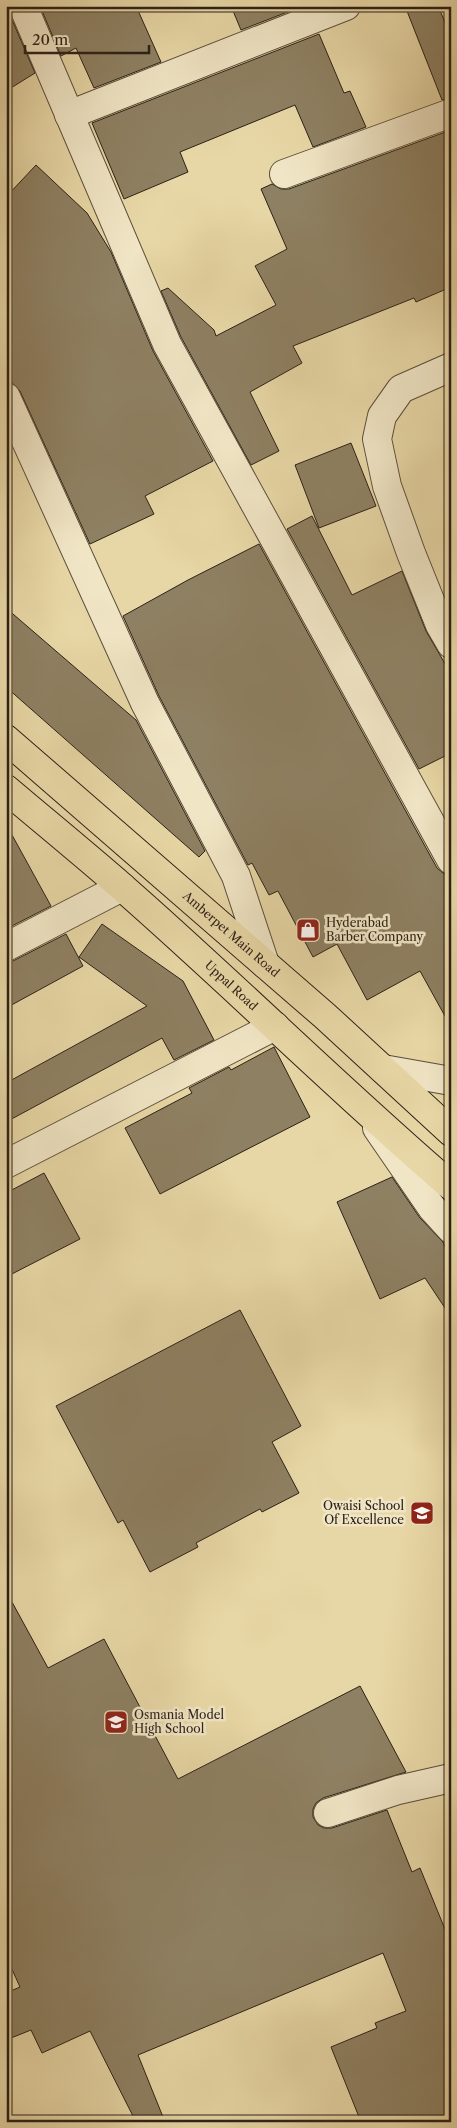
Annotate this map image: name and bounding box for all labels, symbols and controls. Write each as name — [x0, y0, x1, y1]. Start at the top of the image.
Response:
scale bar — [25, 22, 149, 54]
text: 20 m — [32, 30, 68, 49]
street label: Amberpet Main Road — [179, 887, 283, 981]
place label: Hyderabad Barber Company — [326, 915, 423, 944]
shop icon: Hyderabad Barber Company — [295, 917, 321, 943]
street label: Uppal Road — [202, 957, 261, 1014]
place label: Owaisi School Of Excellence — [323, 1498, 404, 1527]
school or university icon: Owaisi School Of Excellence — [409, 1500, 435, 1526]
place label: Osmania Model High School — [134, 1707, 224, 1736]
school or university icon: Osmania Model High School — [103, 1709, 129, 1735]

